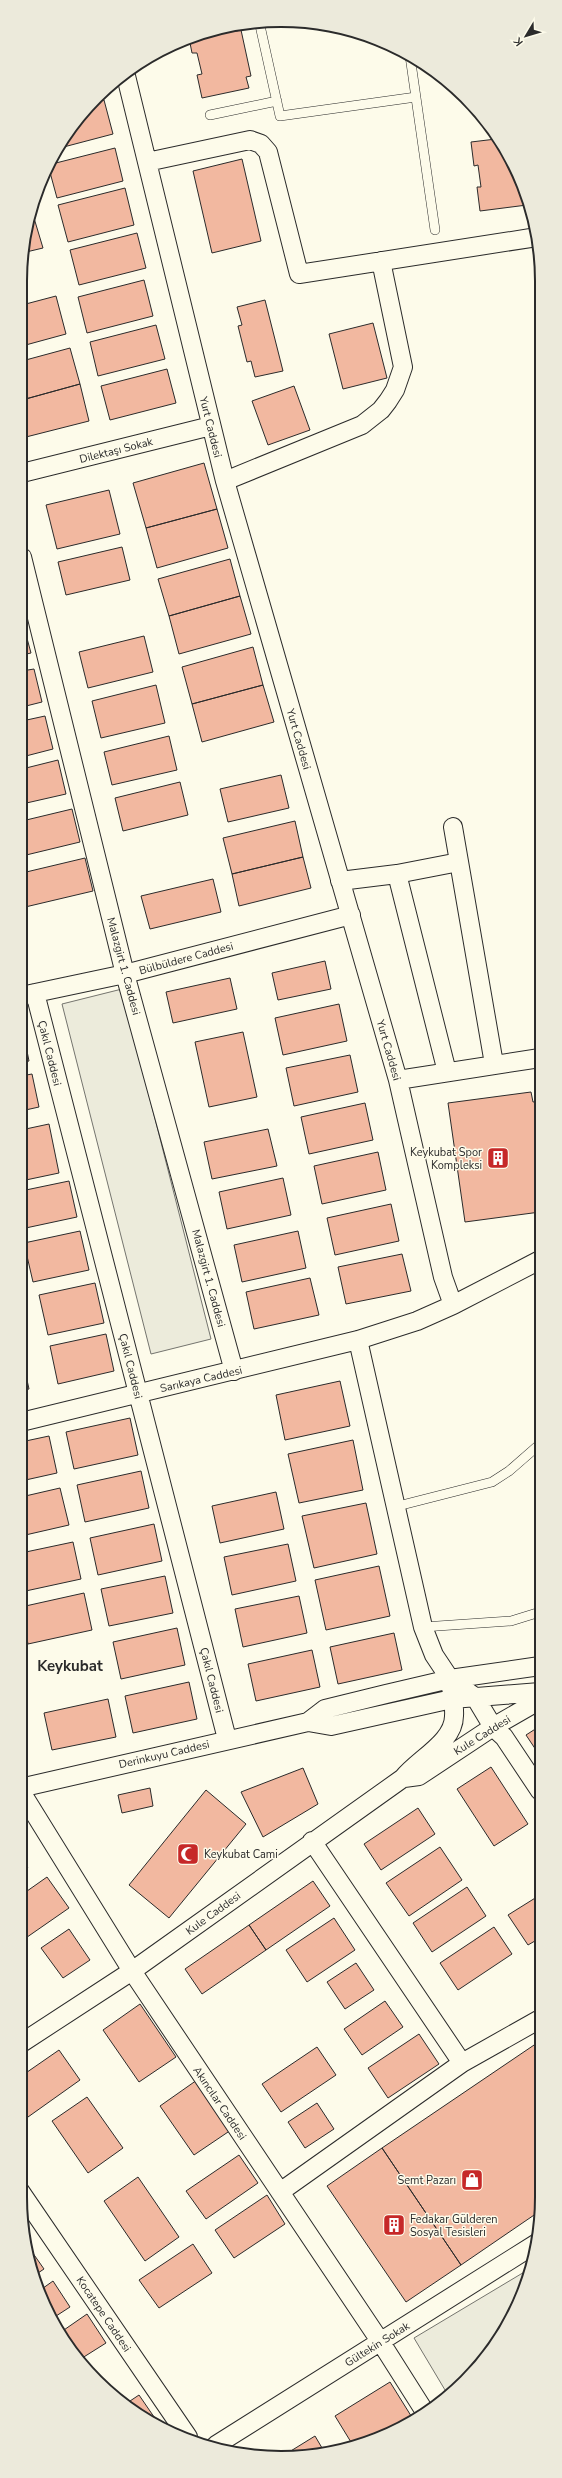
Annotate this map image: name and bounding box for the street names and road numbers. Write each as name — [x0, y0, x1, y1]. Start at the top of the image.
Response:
street label: Yurt Caddesi — [195, 394, 225, 459]
street label: Dilektaşı Sokak — [78, 434, 155, 467]
street label: Yurt Caddesi — [282, 706, 314, 771]
street label: Malazgirt 1. Caddesi — [103, 916, 144, 1017]
street label: Bülbüldere Caddesi — [137, 939, 235, 978]
street label: Yurt Caddesi — [372, 1017, 404, 1082]
street label: Çakıl Caddesi — [34, 1019, 65, 1087]
street label: Malazgirt 1. Caddesi — [188, 1228, 229, 1329]
street label: Çakıl Caddesi — [115, 1332, 146, 1400]
street label: Sarıkaya Caddesi — [158, 1363, 244, 1396]
street label: Çakıl Caddesi — [196, 1646, 227, 1714]
street label: Kule Caddesi — [451, 1712, 514, 1759]
street label: Derinkuyu Caddesi — [117, 1737, 211, 1772]
street label: Kule Caddesi — [183, 1888, 244, 1938]
street label: Akıncılar Caddesi — [189, 2064, 250, 2143]
street label: Kocatepe Caddesi — [73, 2274, 134, 2355]
street label: Gültekin Sokak — [342, 2318, 413, 2370]

